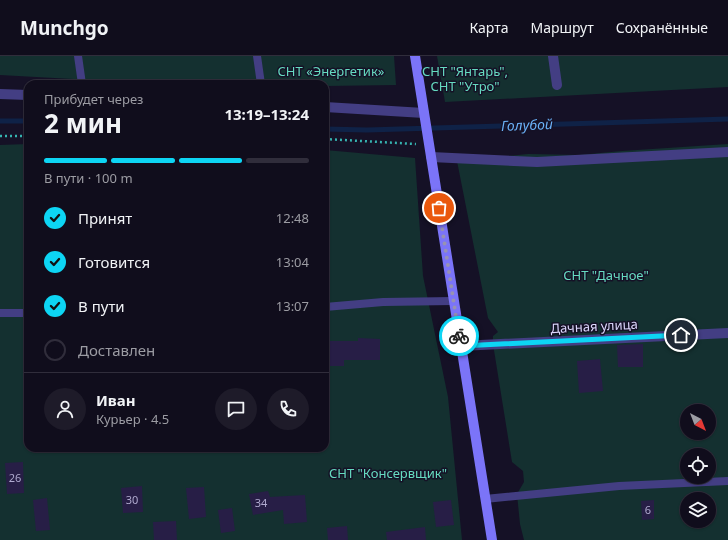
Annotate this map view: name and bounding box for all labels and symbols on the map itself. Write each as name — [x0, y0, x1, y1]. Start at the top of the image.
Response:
park label: СНТ «Энергетик» — [278, 62, 385, 80]
park label: СНТ "Янтарь", СНТ "Утро" — [422, 62, 508, 95]
water label: Голубой — [501, 114, 553, 135]
pin — [422, 191, 456, 225]
park label: СНТ "Дачное" — [563, 266, 649, 284]
street label: Дачная улица — [550, 315, 638, 337]
courier — [439, 316, 479, 356]
pin — [664, 318, 698, 352]
north arrow — [680, 404, 716, 440]
park label: СНТ "Консервщик" — [329, 464, 447, 482]
house number: 26 — [9, 470, 21, 485]
house number: 30 — [126, 492, 138, 507]
house number: 34 — [255, 495, 268, 510]
house number: 6 — [645, 502, 651, 517]

